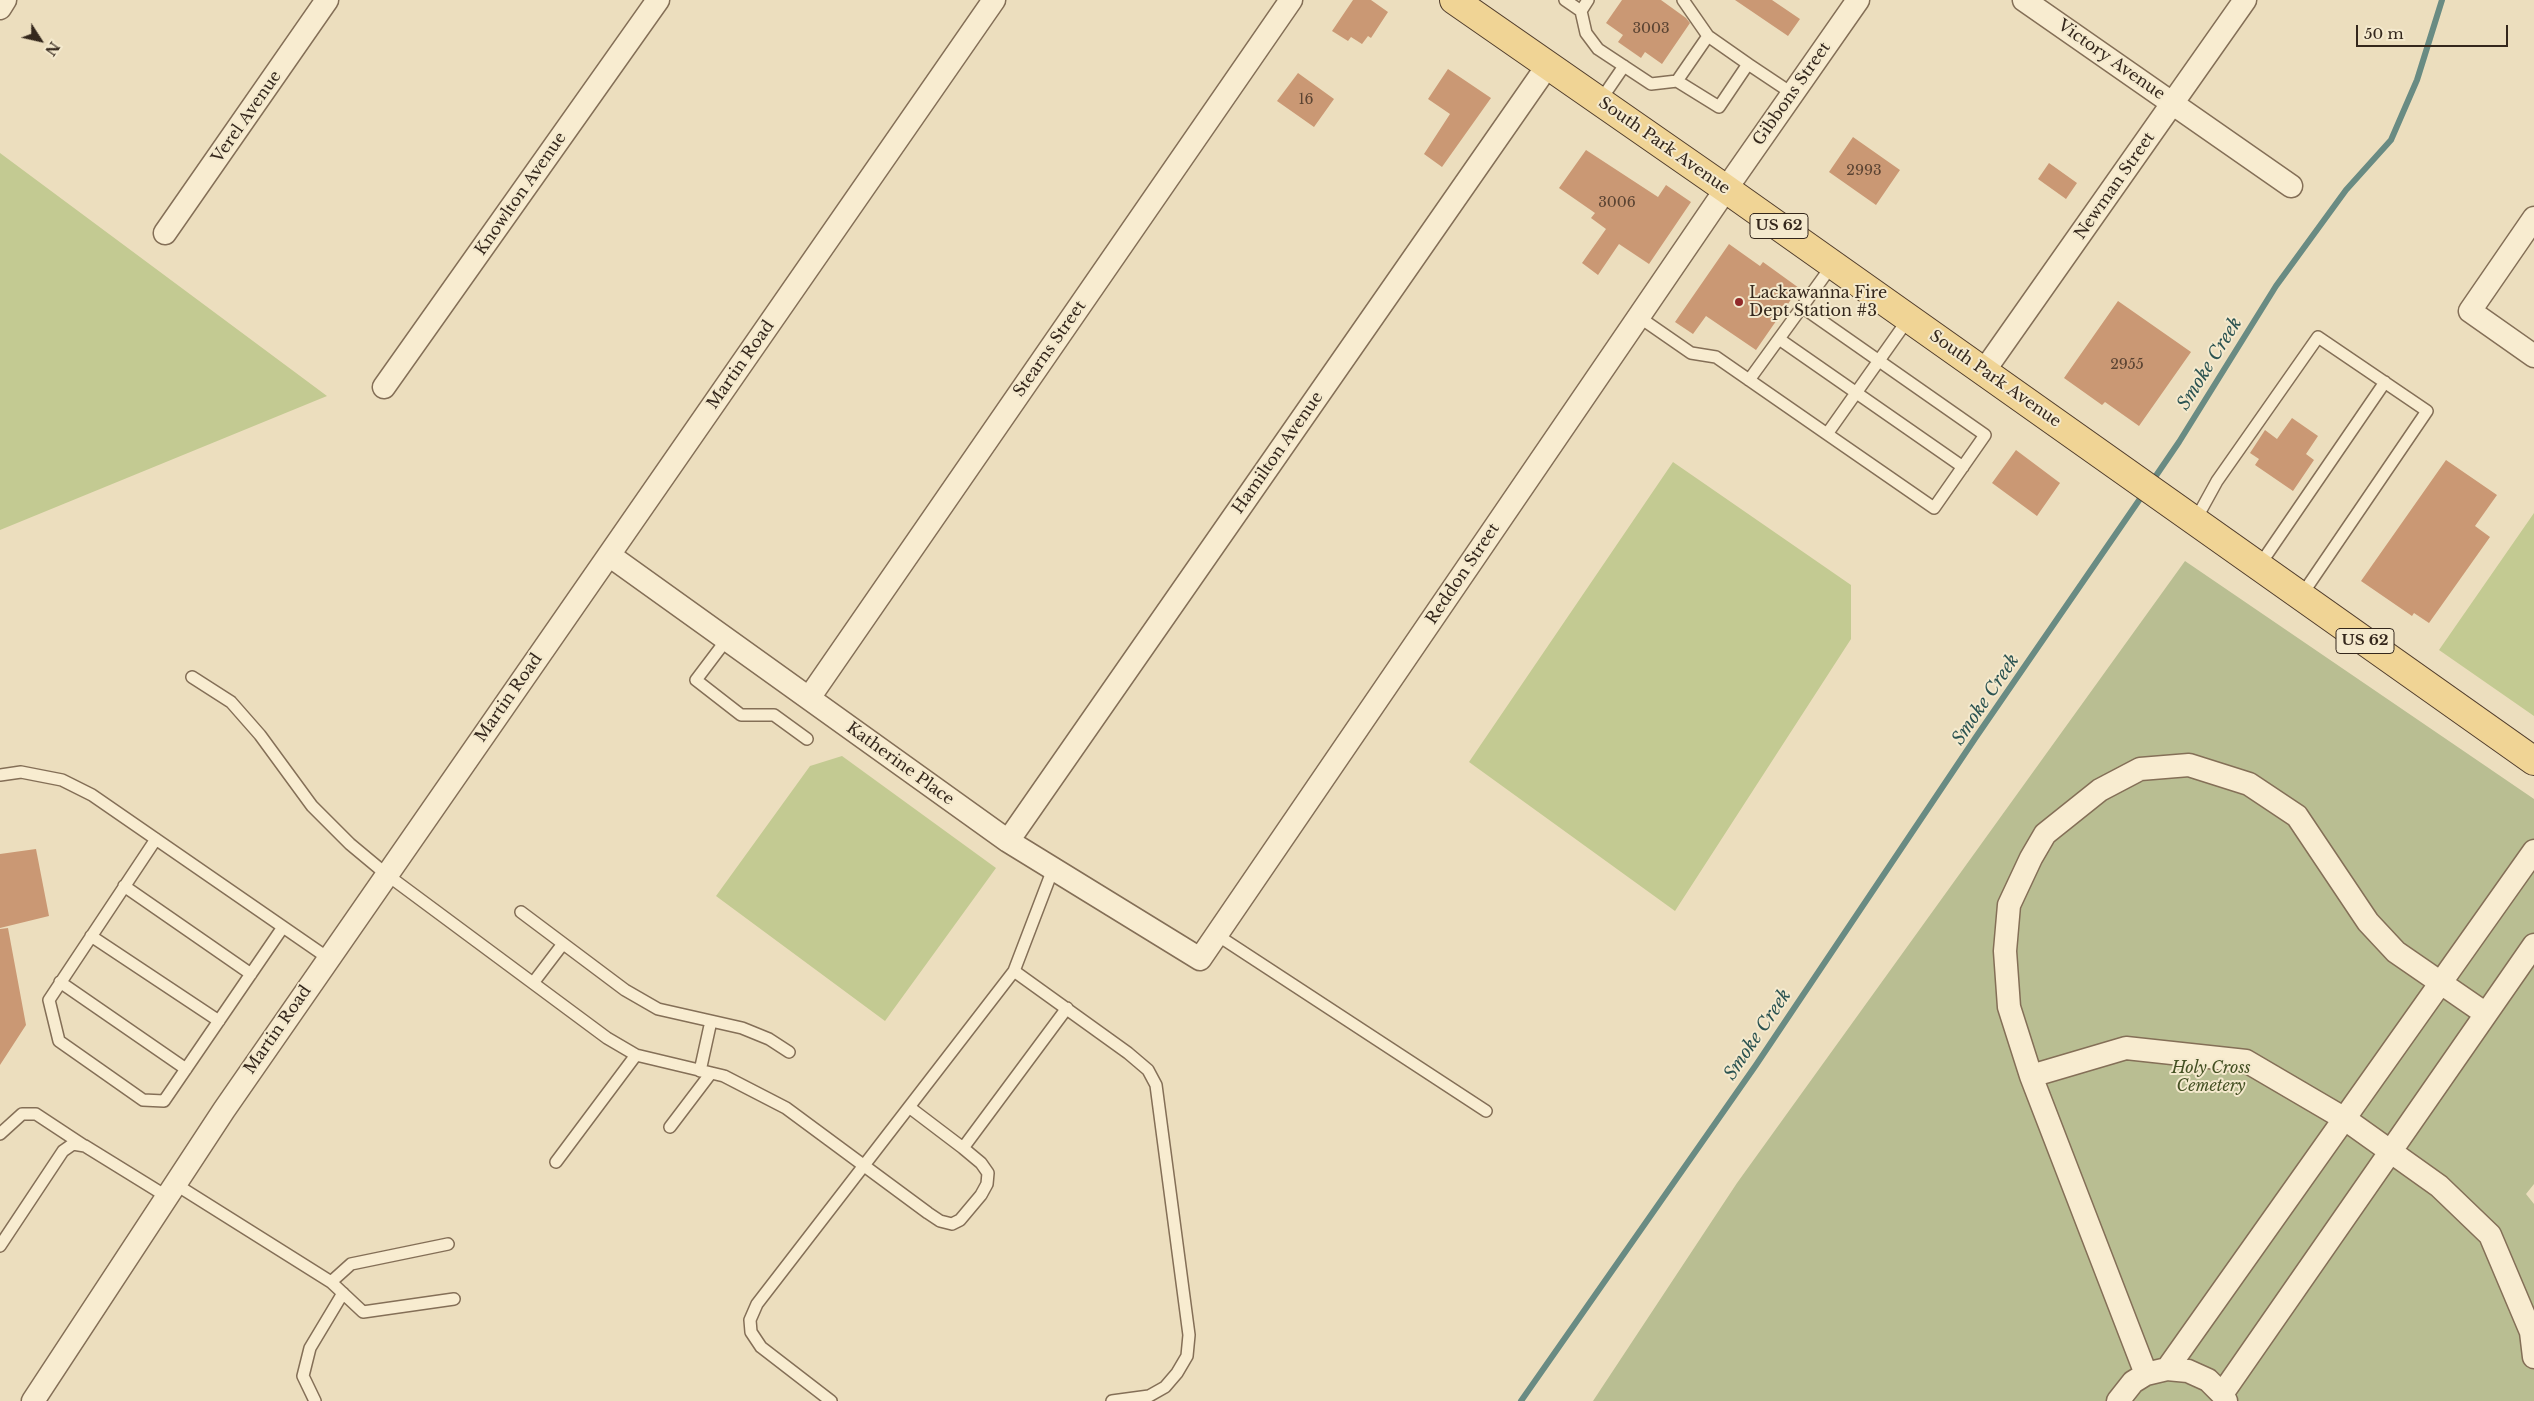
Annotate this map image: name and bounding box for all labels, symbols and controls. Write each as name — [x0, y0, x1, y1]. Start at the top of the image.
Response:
north arrow — [15, 15, 65, 65]
scale bar — [2359, 15, 2512, 47]
street label: Victory Avenue — [2054, 16, 2168, 104]
house number: 3003 — [1632, 21, 1670, 37]
text: 50 m — [2364, 24, 2404, 43]
text: N — [41, 38, 63, 59]
street label: Gibbons Street — [1749, 39, 1835, 149]
street label: Verel Avenue — [208, 67, 286, 167]
house number: 16 — [1298, 92, 1314, 108]
street label: South Park Avenue — [1595, 93, 1733, 199]
street label: Knowlton Avenue — [471, 129, 571, 259]
street label: Newman Street — [2071, 129, 2159, 243]
house number: 2993 — [1846, 163, 1882, 179]
house number: 3006 — [1598, 195, 1636, 211]
road number: US 62 — [1750, 214, 1808, 238]
place label: Lackawanna Fire Dept Station #3 — [1749, 283, 1887, 321]
marker: Lackawanna Fire Dept Station #3 — [1733, 296, 1745, 308]
street label: Stearns Street — [1010, 297, 1090, 401]
water label: Smoke Creek — [2173, 314, 2247, 414]
street label: Martin Road — [703, 317, 779, 413]
street label: South Park Avenue — [1926, 326, 2064, 432]
house number: 2955 — [2110, 357, 2144, 373]
street label: Hamilton Avenue — [1229, 388, 1327, 518]
street label: Reddon Street — [1422, 520, 1504, 628]
road number: US 62 — [2336, 628, 2394, 654]
street label: Martin Road — [471, 650, 547, 746]
water label: Smoke Creek — [1948, 651, 2024, 749]
street label: Katherine Place — [842, 719, 958, 809]
street label: Martin Road — [240, 982, 316, 1078]
water label: Smoke Creek — [1720, 986, 1796, 1084]
park label: Holy Cross Cemetery — [2171, 1058, 2251, 1096]

